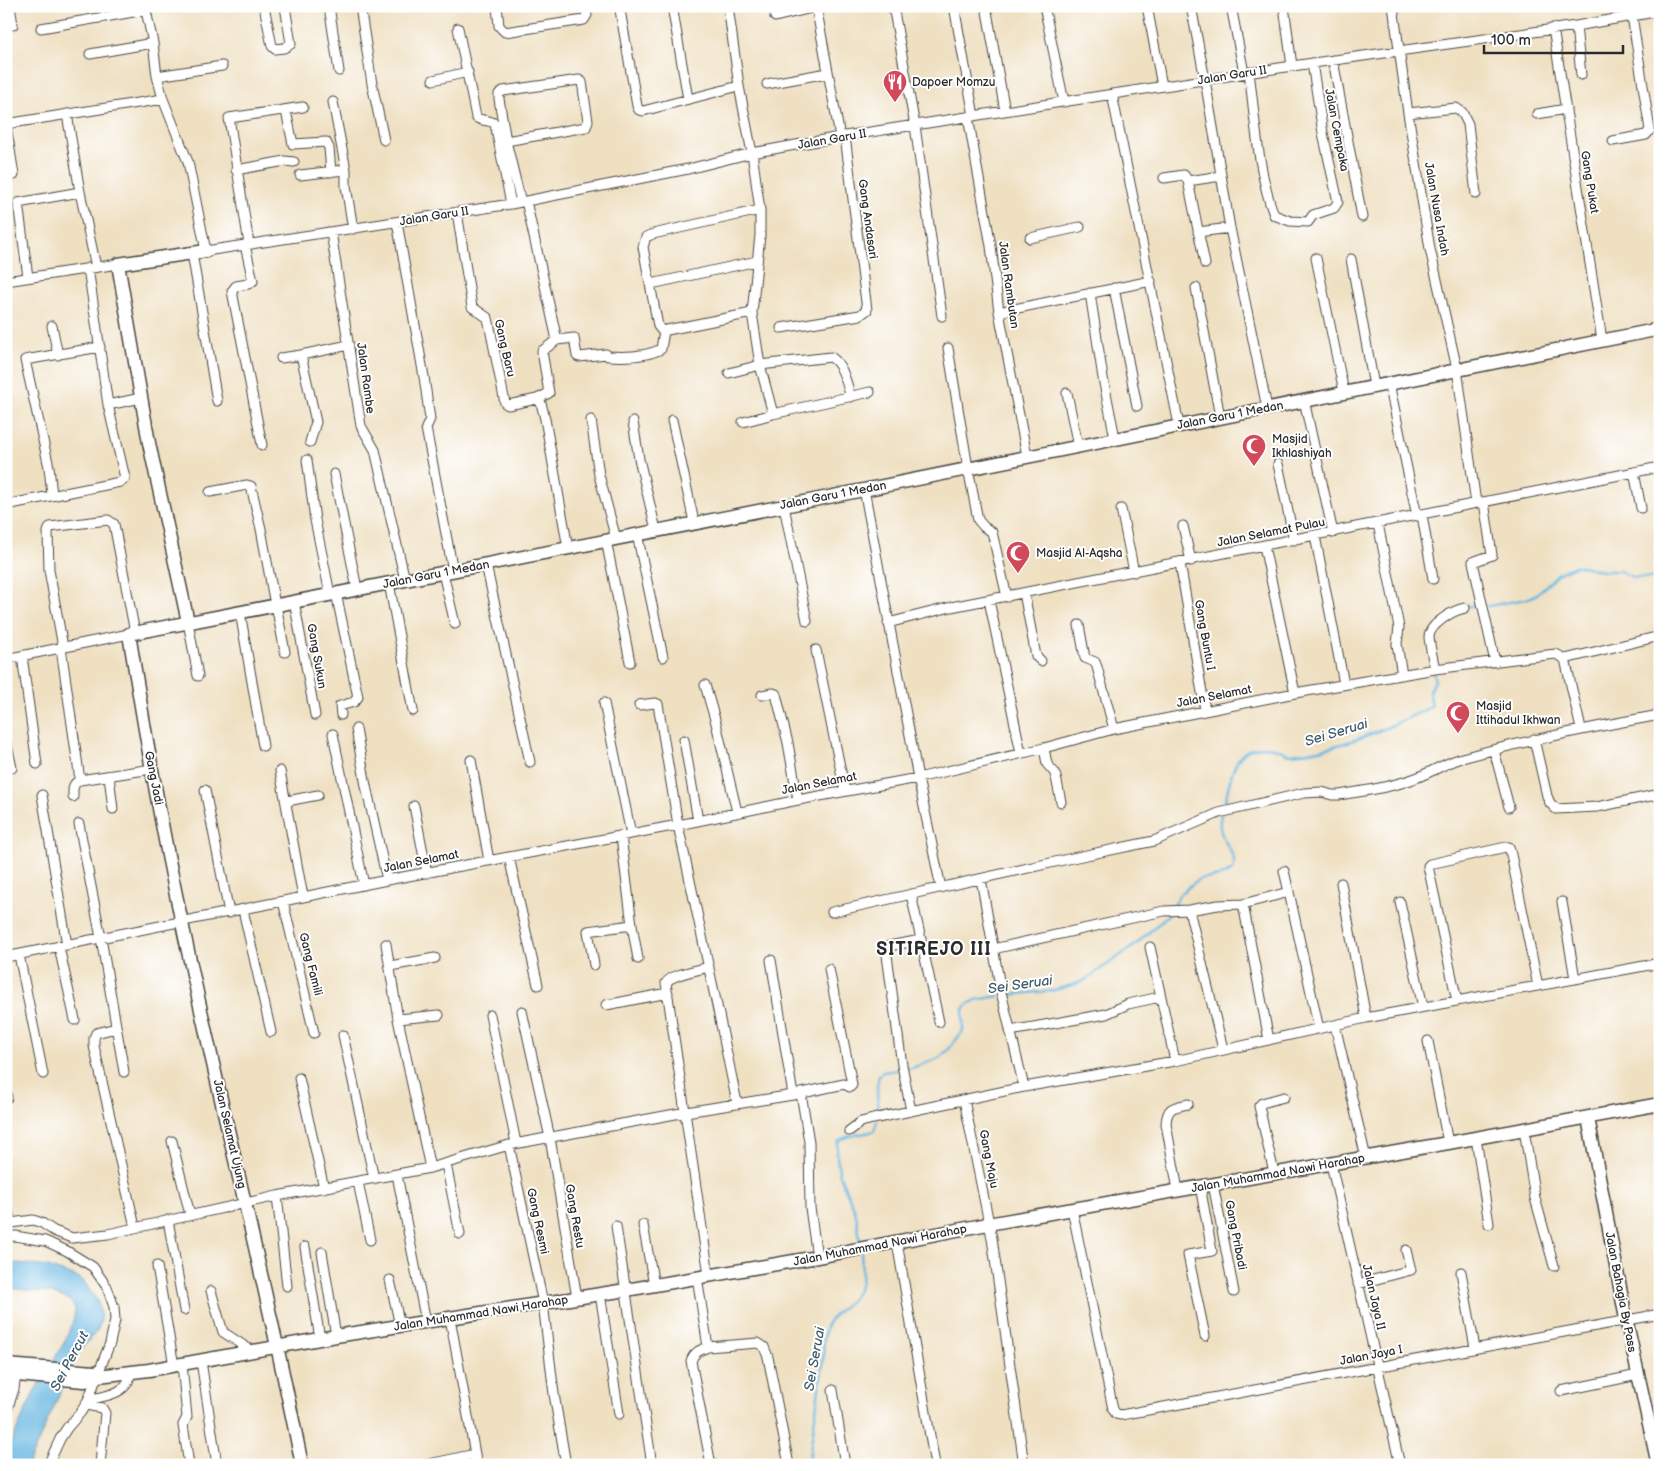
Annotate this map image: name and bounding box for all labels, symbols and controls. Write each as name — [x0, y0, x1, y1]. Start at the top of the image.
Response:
scale bar — [1484, 22, 1622, 54]
text: 100 m — [1491, 31, 1531, 50]
street label: Jalan Garu II — [1196, 63, 1268, 88]
restaurant icon: Dapoer Momzu — [882, 69, 908, 103]
place label: Dapoer Momzu — [912, 75, 995, 90]
street label: Jalan Cempaka — [1321, 87, 1352, 173]
street label: Jalan Garu II — [796, 126, 868, 153]
street label: Gang Pukat — [1577, 150, 1602, 215]
street label: Jalan Nusa Indah — [1421, 161, 1452, 257]
street label: Gang Andasari — [854, 178, 881, 260]
street label: Jalan Garu II — [398, 204, 470, 229]
street label: Jalan Rambutan — [995, 241, 1022, 330]
street label: Gang Baru — [491, 318, 518, 378]
street label: Jalan Rambe — [353, 342, 378, 414]
street label: Jalan Garu 1 Medan — [1176, 398, 1285, 433]
place label: Masjid Ikhlashiyah — [1272, 432, 1332, 461]
mosque icon: Masjid Ikhlashiyah — [1241, 433, 1267, 467]
street label: Jalan Garu 1 Medan — [779, 478, 888, 513]
street label: Jalan Selamat Pulau — [1216, 515, 1326, 550]
mosque icon: Masjid Al-Aqsha — [1005, 540, 1031, 574]
place label: Masjid Al-Aqsha — [1036, 546, 1123, 561]
street label: Jalan Garu 1 Medan — [382, 557, 491, 592]
street label: Gang Buntu I — [1191, 598, 1218, 672]
street label: Gang Sukun — [303, 622, 330, 690]
street label: Jalan Selamat — [1175, 682, 1253, 711]
place label: Masjid Ittihadul Ikhwan — [1476, 699, 1561, 728]
mosque icon: Masjid Ittihadul Ikhwan — [1445, 700, 1471, 734]
water label: Sei Seruai — [1303, 715, 1371, 750]
street label: Gang Jadi — [141, 750, 166, 807]
street label: Jalan Selamat — [780, 769, 858, 798]
street label: Jalan Selamat — [382, 847, 460, 876]
street label: Gang Famili — [295, 931, 326, 997]
district label: SITIREJO III — [876, 939, 992, 960]
water label: Sei Seruai — [987, 971, 1054, 997]
street label: Jalan Selamat Ujung — [210, 1078, 249, 1190]
street label: Gang Maju — [975, 1128, 1002, 1190]
street label: Jalan Muhammad Nawi Harahap — [1190, 1151, 1366, 1196]
street label: Gang Restu — [562, 1183, 588, 1249]
street label: Gang Resmi — [523, 1187, 552, 1256]
street label: Gang Pribadi — [1221, 1199, 1250, 1271]
street label: Jalan Muhammad Nawi Harahap — [792, 1221, 968, 1270]
street label: Jalan Bahagia By Pass — [1601, 1231, 1640, 1354]
street label: Jalan Jaya II — [1359, 1263, 1388, 1332]
street label: Jalan Muhammad Nawi Harahap — [393, 1292, 569, 1335]
water label: Sei Seruai — [800, 1325, 829, 1393]
water label: Sei Percut — [47, 1328, 93, 1394]
street label: Jalan Jaya I — [1339, 1342, 1404, 1369]

